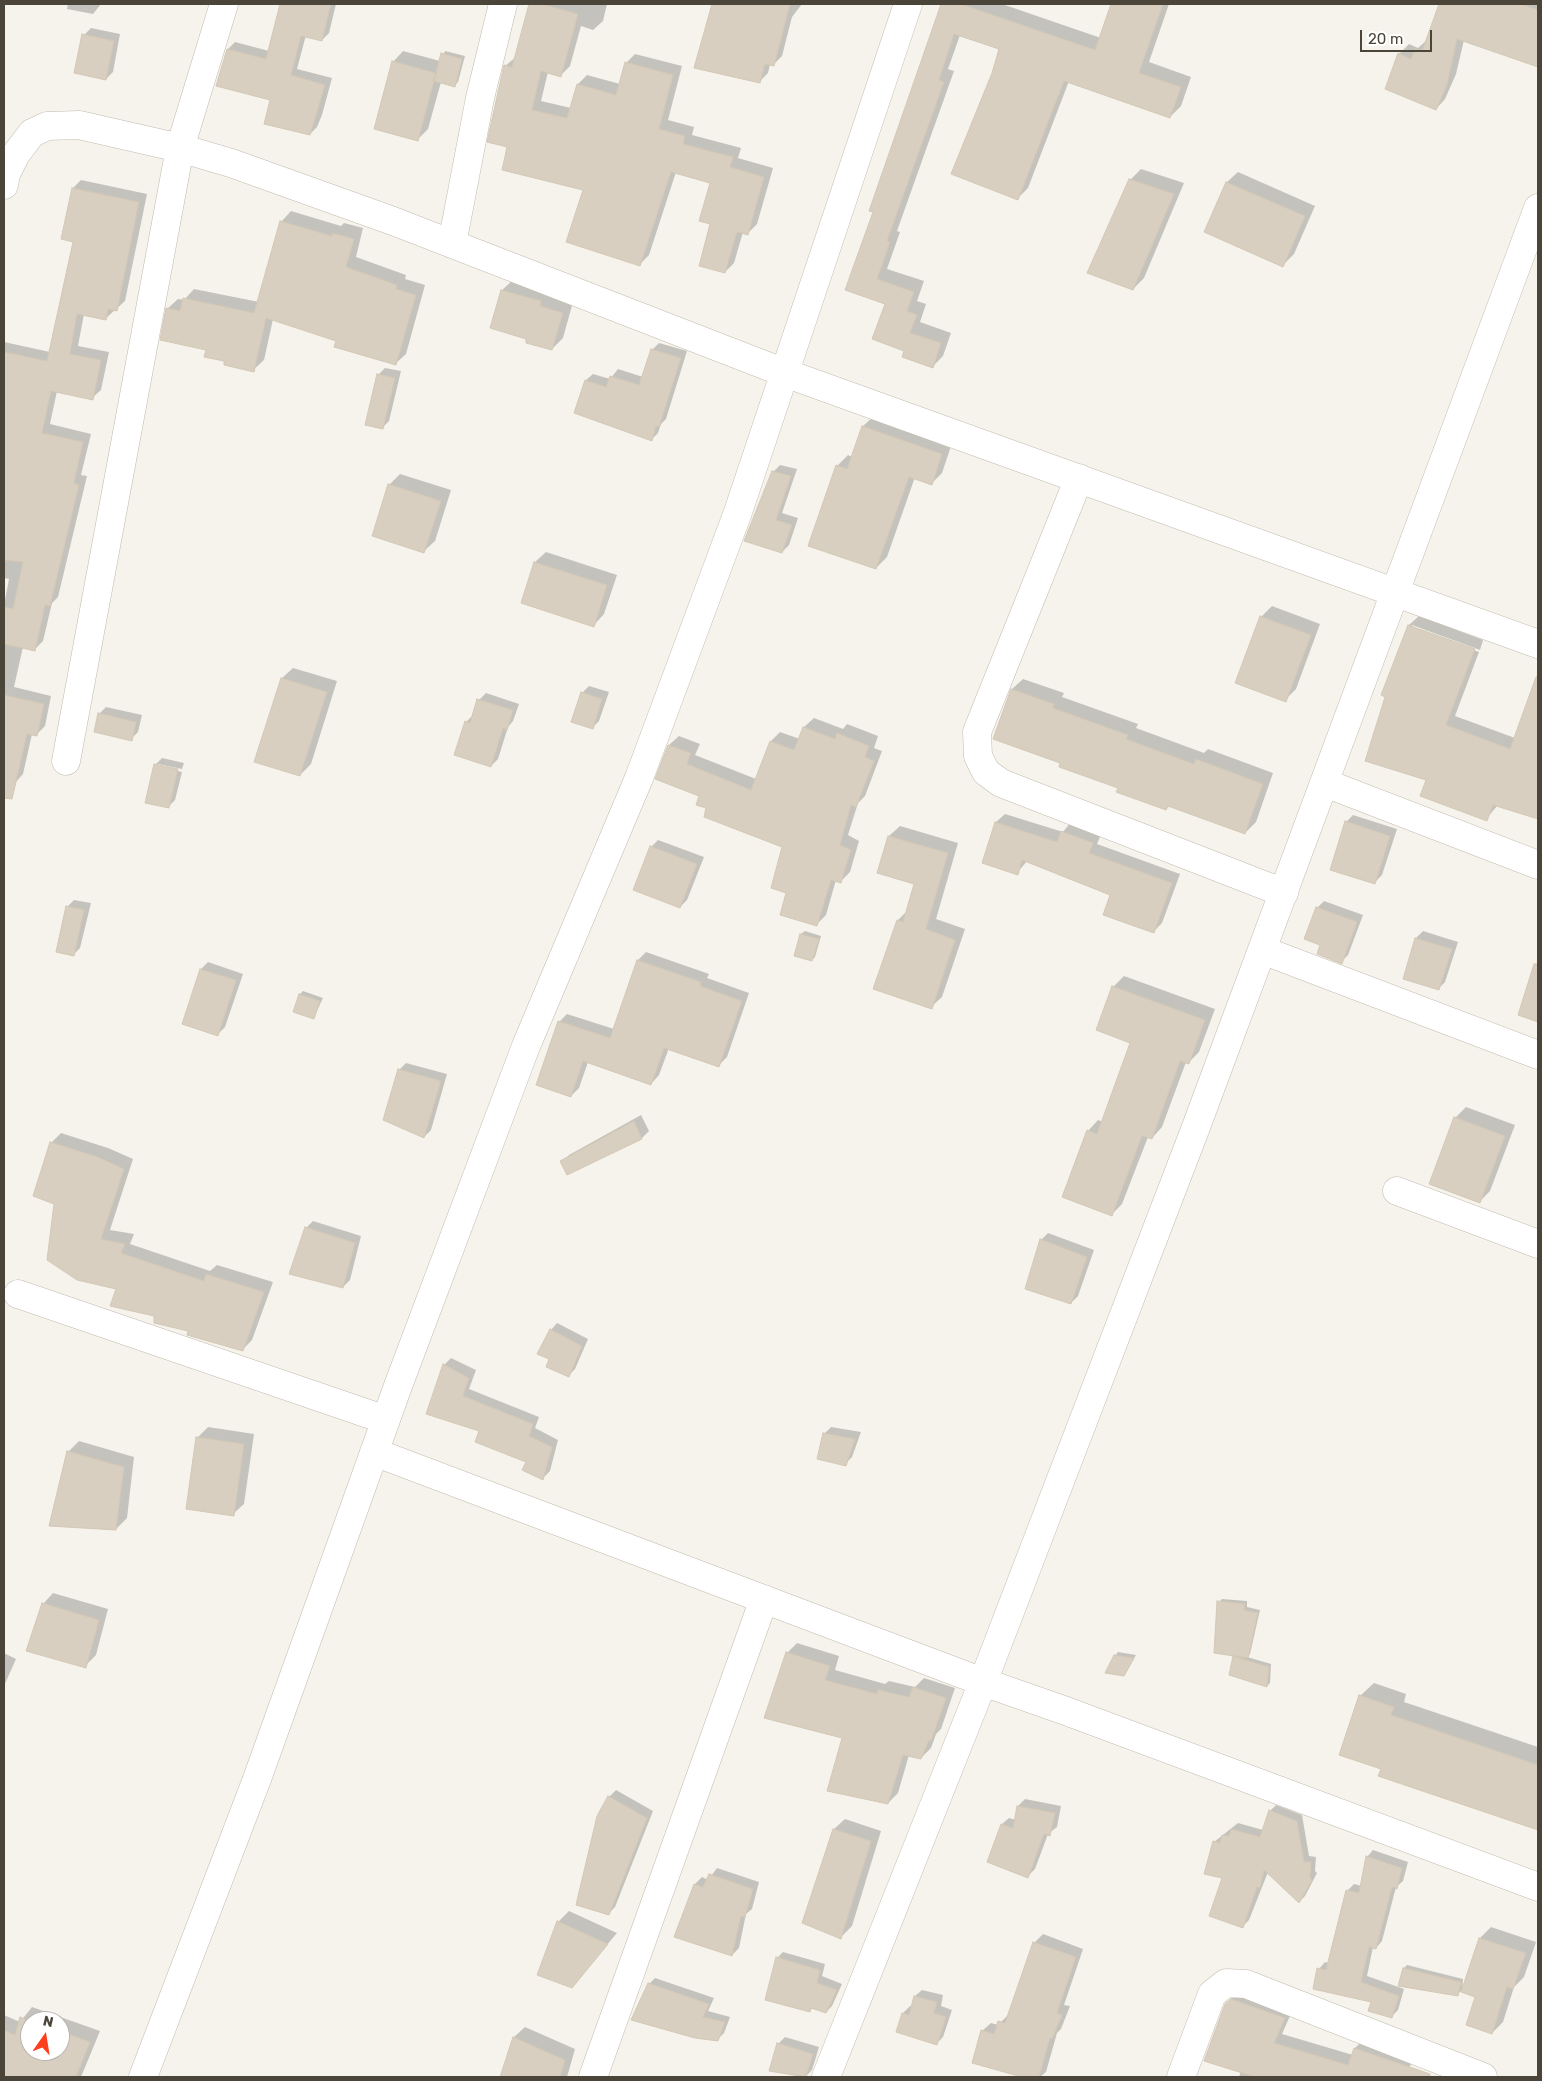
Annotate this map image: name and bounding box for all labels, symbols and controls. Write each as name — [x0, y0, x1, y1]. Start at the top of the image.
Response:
scale bar — [1362, 20, 1434, 52]
text: 20 m — [1368, 30, 1403, 48]
north arrow — [20, 2011, 70, 2061]
text: N — [41, 2012, 55, 2031]

